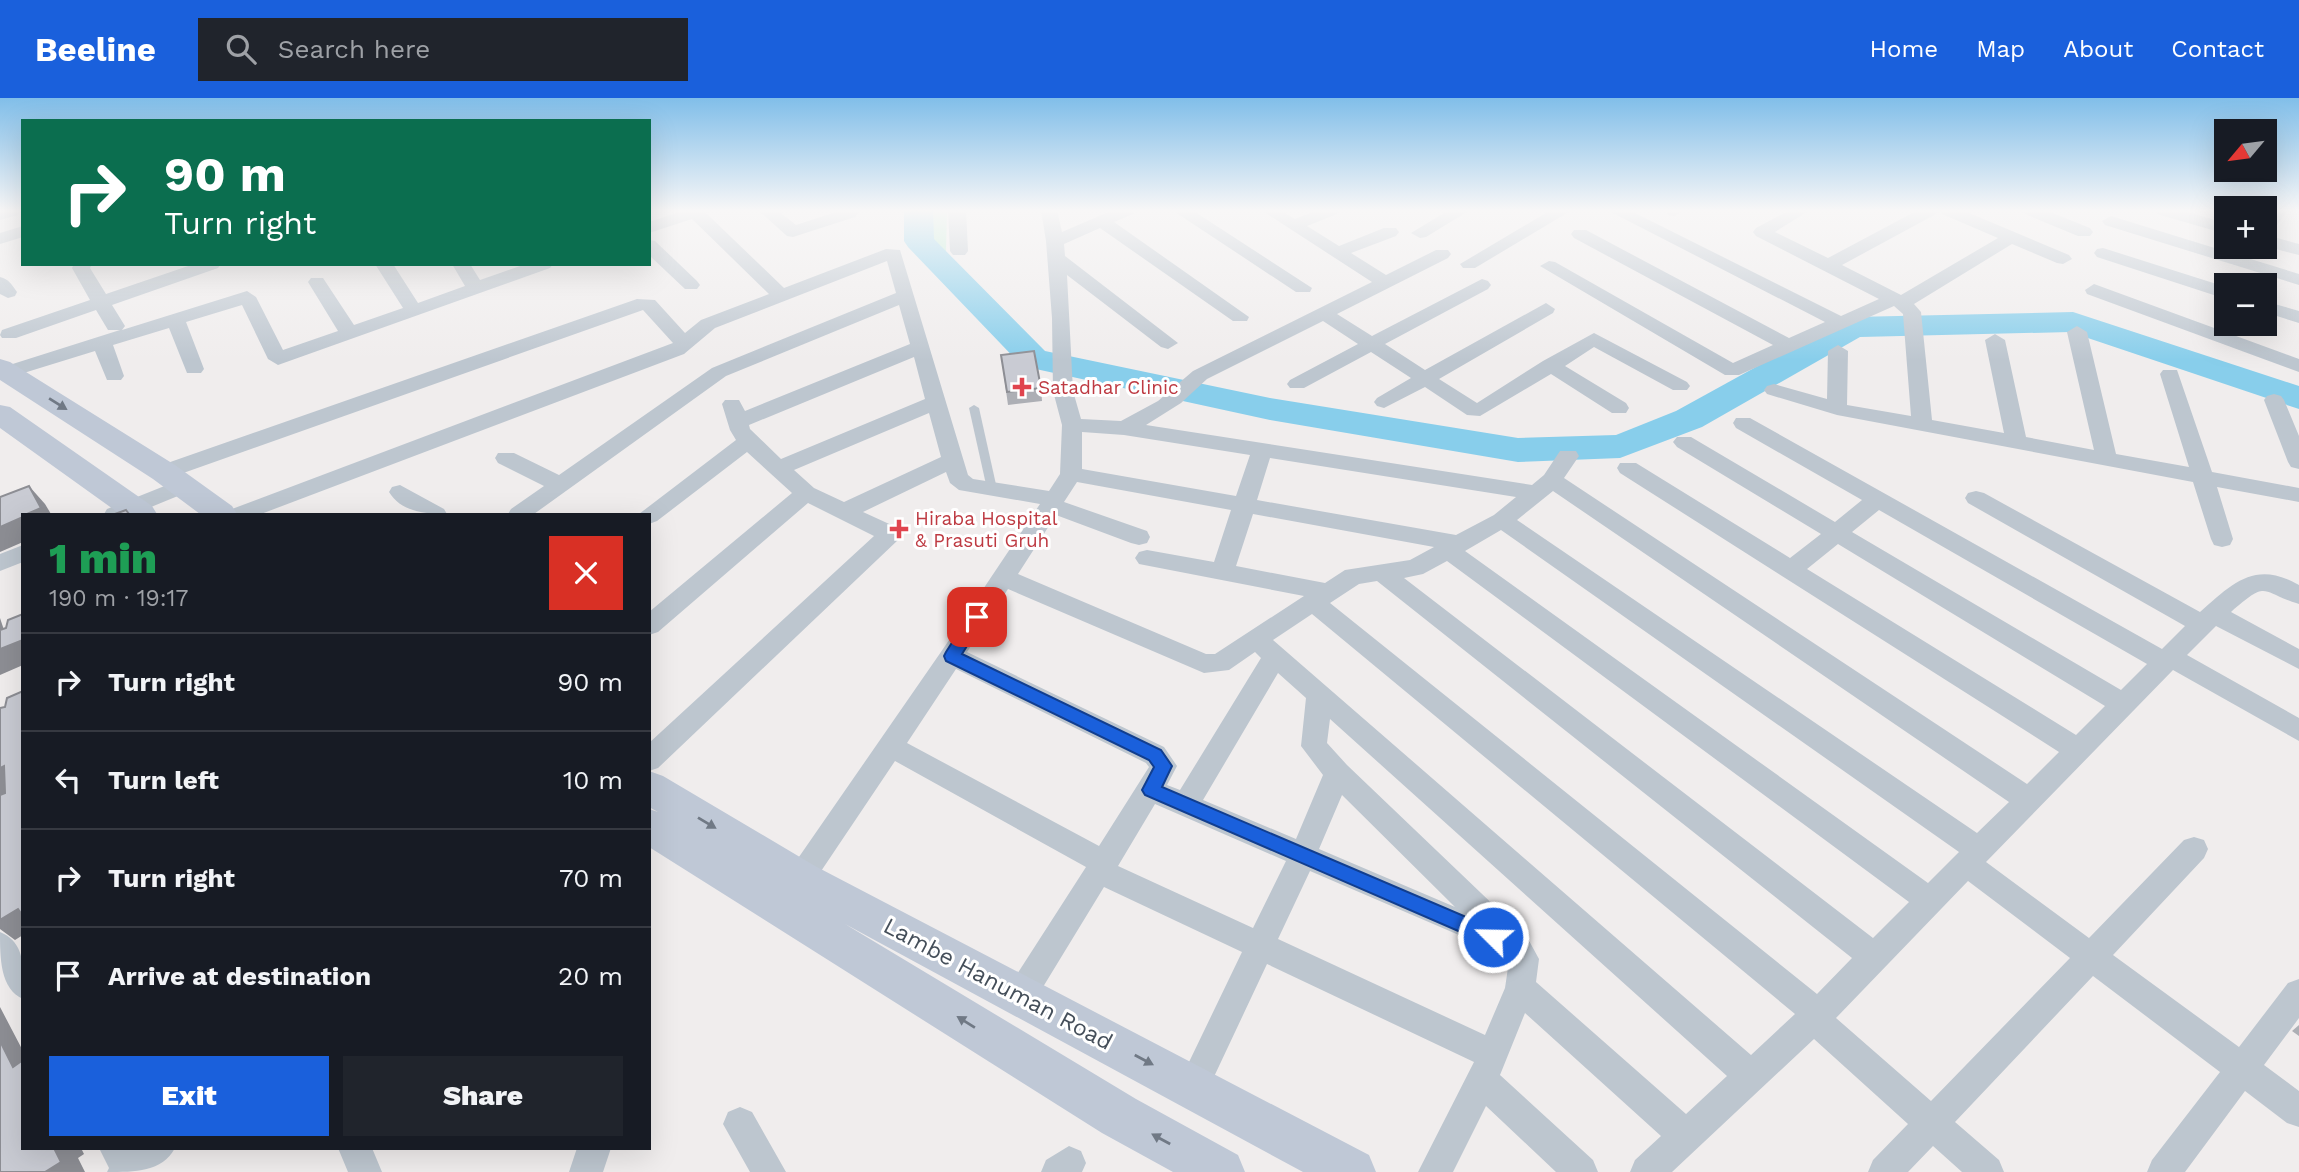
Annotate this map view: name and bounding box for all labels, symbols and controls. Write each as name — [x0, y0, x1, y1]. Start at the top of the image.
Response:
search box — [198, 18, 688, 81]
text: Beeline — [35, 30, 156, 69]
icon: search — [222, 30, 260, 68]
text: Search here — [278, 34, 430, 64]
text: Home — [1870, 35, 1938, 63]
text: Map — [1976, 35, 2025, 63]
text: About — [2063, 35, 2133, 63]
text: Contact — [2171, 35, 2264, 63]
north arrow — [2214, 119, 2277, 182]
map controls — [2214, 119, 2277, 336]
text: 90 m — [164, 145, 286, 203]
icon: right — [49, 147, 140, 238]
button: + — [2214, 196, 2277, 259]
text: Turn right — [164, 204, 316, 242]
button: − — [2214, 273, 2277, 336]
place label: Satadhar Clinic — [1038, 376, 1179, 399]
marker: Satadhar Clinic — [1012, 377, 1032, 397]
one-way arrow — [48, 398, 68, 411]
place label: Hiraba Hospital & Prasuti Gruh — [915, 507, 1058, 552]
marker: Hiraba Hospital & Prasuti Gruh — [889, 519, 909, 539]
text: 1 min — [49, 534, 157, 583]
button: close — [549, 536, 623, 610]
text: 190 m · 19:17 — [49, 585, 189, 612]
pin — [947, 587, 1007, 647]
icon: arrive — [958, 598, 996, 636]
icon: right — [49, 663, 87, 701]
text: Turn right — [108, 667, 235, 697]
text: 90 m — [557, 667, 623, 697]
icon: left — [49, 761, 87, 799]
text: Turn left — [108, 765, 219, 795]
text: 10 m — [563, 765, 623, 795]
one-way arrow — [698, 816, 717, 829]
icon: right — [49, 859, 87, 897]
text: Turn right — [108, 863, 235, 893]
text: 70 m — [559, 863, 623, 893]
position arrow — [1456, 900, 1530, 974]
street label: Lambe Hanuman Road — [879, 912, 1117, 1056]
icon: arrive — [49, 957, 87, 995]
text: Arrive at destination — [108, 961, 371, 991]
text: 20 m — [558, 961, 623, 991]
one-way arrow — [957, 1015, 976, 1028]
one-way arrow — [1134, 1055, 1154, 1066]
button: Exit — [49, 1056, 329, 1136]
button: Share — [343, 1056, 623, 1136]
one-way arrow — [1151, 1133, 1171, 1145]

